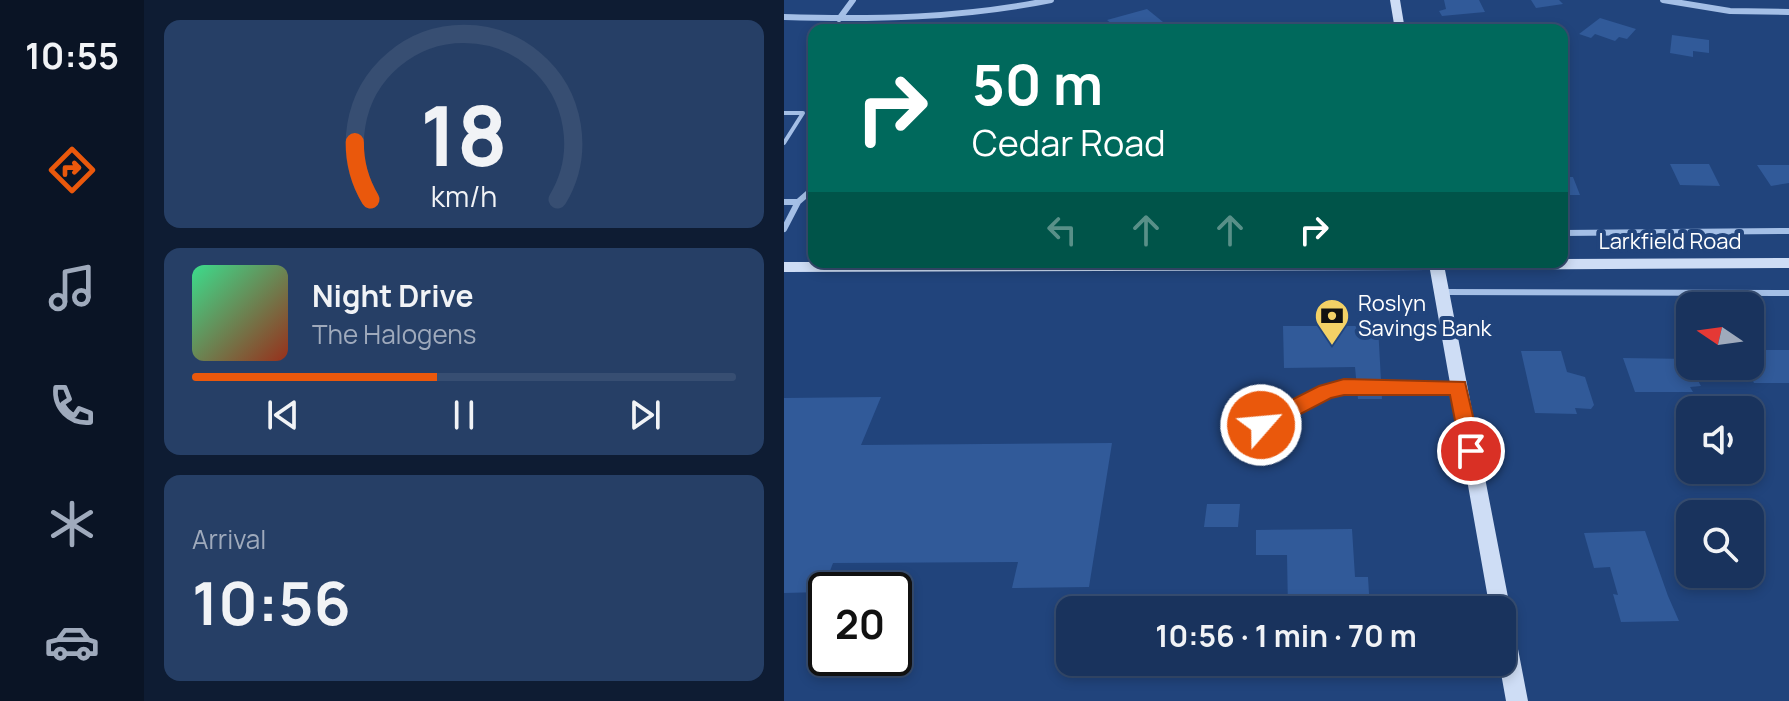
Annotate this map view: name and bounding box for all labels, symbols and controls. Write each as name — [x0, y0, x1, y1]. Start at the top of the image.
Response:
text: 10:55 — [25, 31, 119, 80]
text: 50 m — [972, 45, 1103, 122]
icon: right — [840, 56, 944, 160]
text: 18 — [420, 77, 508, 191]
text: Cedar Road — [972, 118, 1166, 167]
icon: directions — [44, 142, 100, 198]
text: km/h — [431, 177, 497, 216]
icon: left — [1040, 208, 1084, 252]
icon: ahead — [1124, 208, 1168, 252]
icon: ahead — [1208, 208, 1252, 252]
icon: right — [1292, 208, 1336, 252]
street label: Larkfield Road — [1598, 226, 1742, 256]
icon: music — [44, 260, 100, 316]
text: Night Drive — [312, 275, 474, 316]
place label: Roslyn Savings Bank — [1358, 288, 1492, 343]
north arrow — [1676, 292, 1764, 380]
map controls — [1676, 292, 1764, 588]
bank icon: Roslyn Savings Bank — [1313, 297, 1351, 347]
text: The Halogens — [312, 316, 476, 352]
icon: phone — [44, 378, 100, 434]
position arrow — [1219, 383, 1303, 467]
icon: previous — [261, 393, 305, 437]
icon: pause — [442, 393, 486, 437]
icon: next — [623, 393, 667, 437]
button: sound — [1676, 396, 1764, 484]
pin — [1437, 417, 1505, 485]
icon: arrive — [1449, 429, 1493, 473]
icon: climate — [44, 496, 100, 552]
button: search — [1676, 500, 1764, 588]
text: Arrival — [192, 521, 266, 557]
text: 10:56 — [192, 561, 351, 643]
speed limit sign: 20 — [808, 572, 912, 676]
icon: car — [44, 614, 100, 670]
text: 10:56 · 1 min · 70 m — [1155, 615, 1417, 656]

